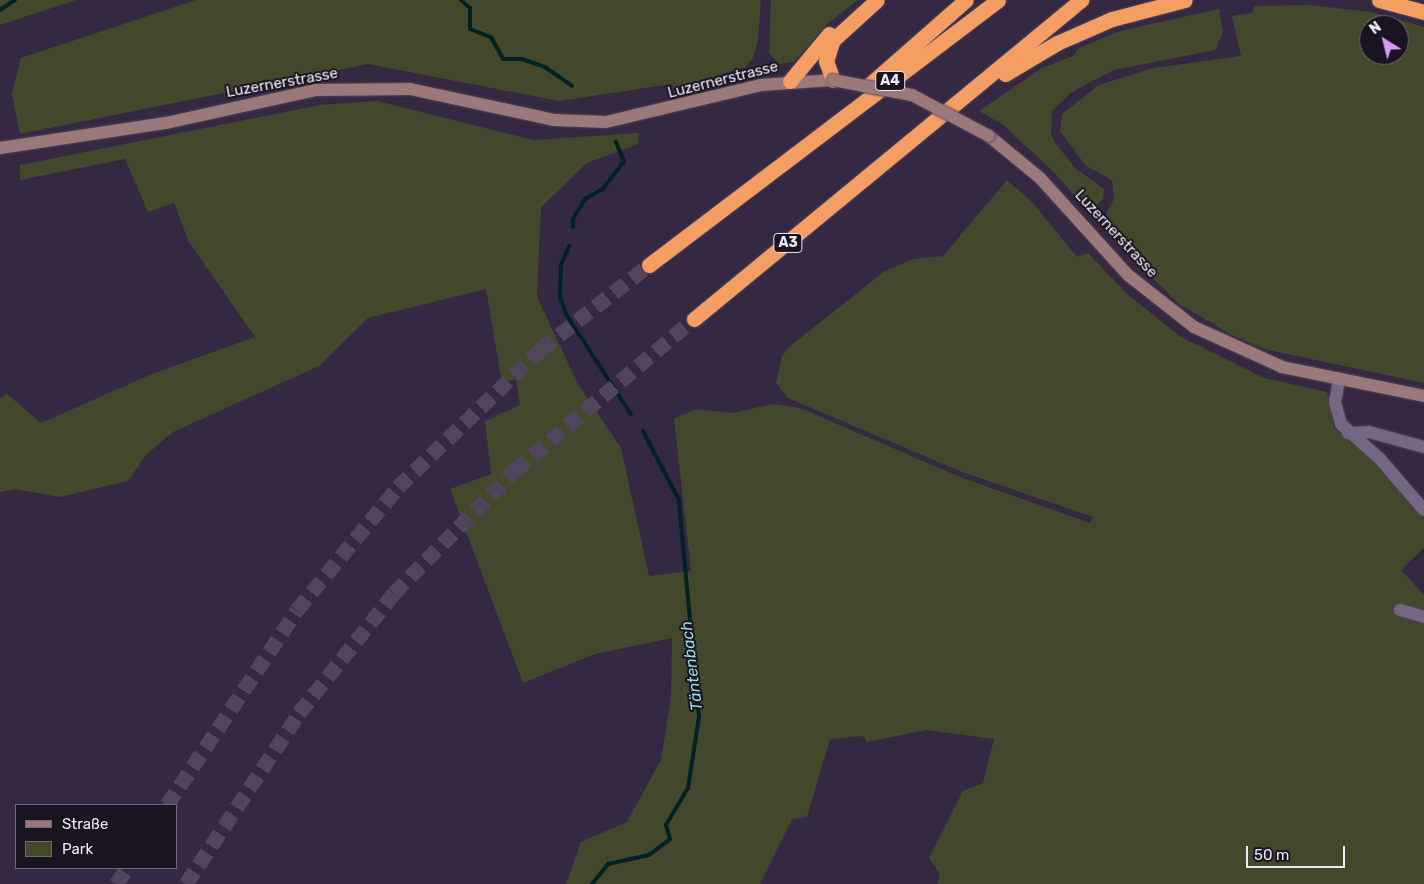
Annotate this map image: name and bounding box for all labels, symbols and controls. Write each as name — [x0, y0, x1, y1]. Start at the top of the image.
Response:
north arrow — [1359, 15, 1409, 65]
text: N — [1366, 18, 1385, 38]
street label: Luzernerstrasse — [666, 58, 780, 102]
street label: Luzernerstrasse — [225, 64, 339, 102]
road number: A4 — [875, 70, 905, 92]
street label: Luzernerstrasse — [1071, 186, 1161, 282]
road number: A3 — [773, 232, 803, 254]
water label: Täntenbach — [677, 620, 707, 712]
legend — [15, 804, 178, 869]
text: Straße — [62, 815, 108, 833]
scale bar — [1249, 836, 1348, 868]
text: Park — [62, 840, 93, 858]
text: 50 m — [1254, 846, 1289, 864]

